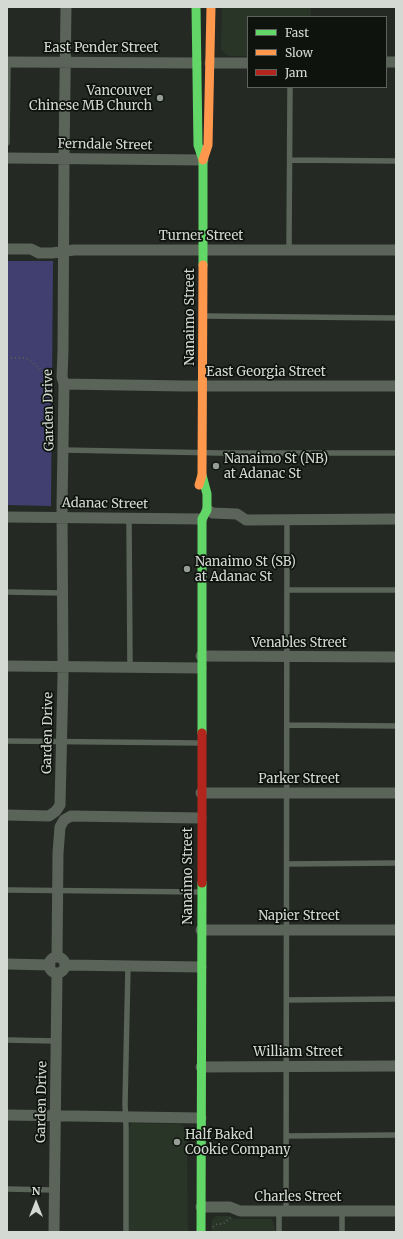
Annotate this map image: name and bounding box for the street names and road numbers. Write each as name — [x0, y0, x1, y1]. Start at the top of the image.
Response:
street label: East Pender Street — [44, 40, 158, 56]
street label: Ferndale Street — [57, 136, 153, 154]
street label: Turner Street — [159, 228, 243, 244]
street label: Nanaimo Street — [182, 268, 198, 366]
street label: East Georgia Street — [206, 364, 326, 380]
street label: Garden Drive — [40, 369, 58, 451]
street label: Adanac Street — [62, 495, 148, 513]
street label: Venables Street — [251, 635, 347, 651]
street label: Garden Drive — [39, 692, 57, 774]
street label: Parker Street — [258, 771, 340, 787]
street label: Nanaimo Street — [180, 827, 196, 925]
street label: Napier Street — [258, 908, 340, 924]
street label: William Street — [253, 1044, 343, 1060]
street label: Garden Drive — [33, 1061, 51, 1143]
street label: Charles Street — [254, 1189, 342, 1205]

